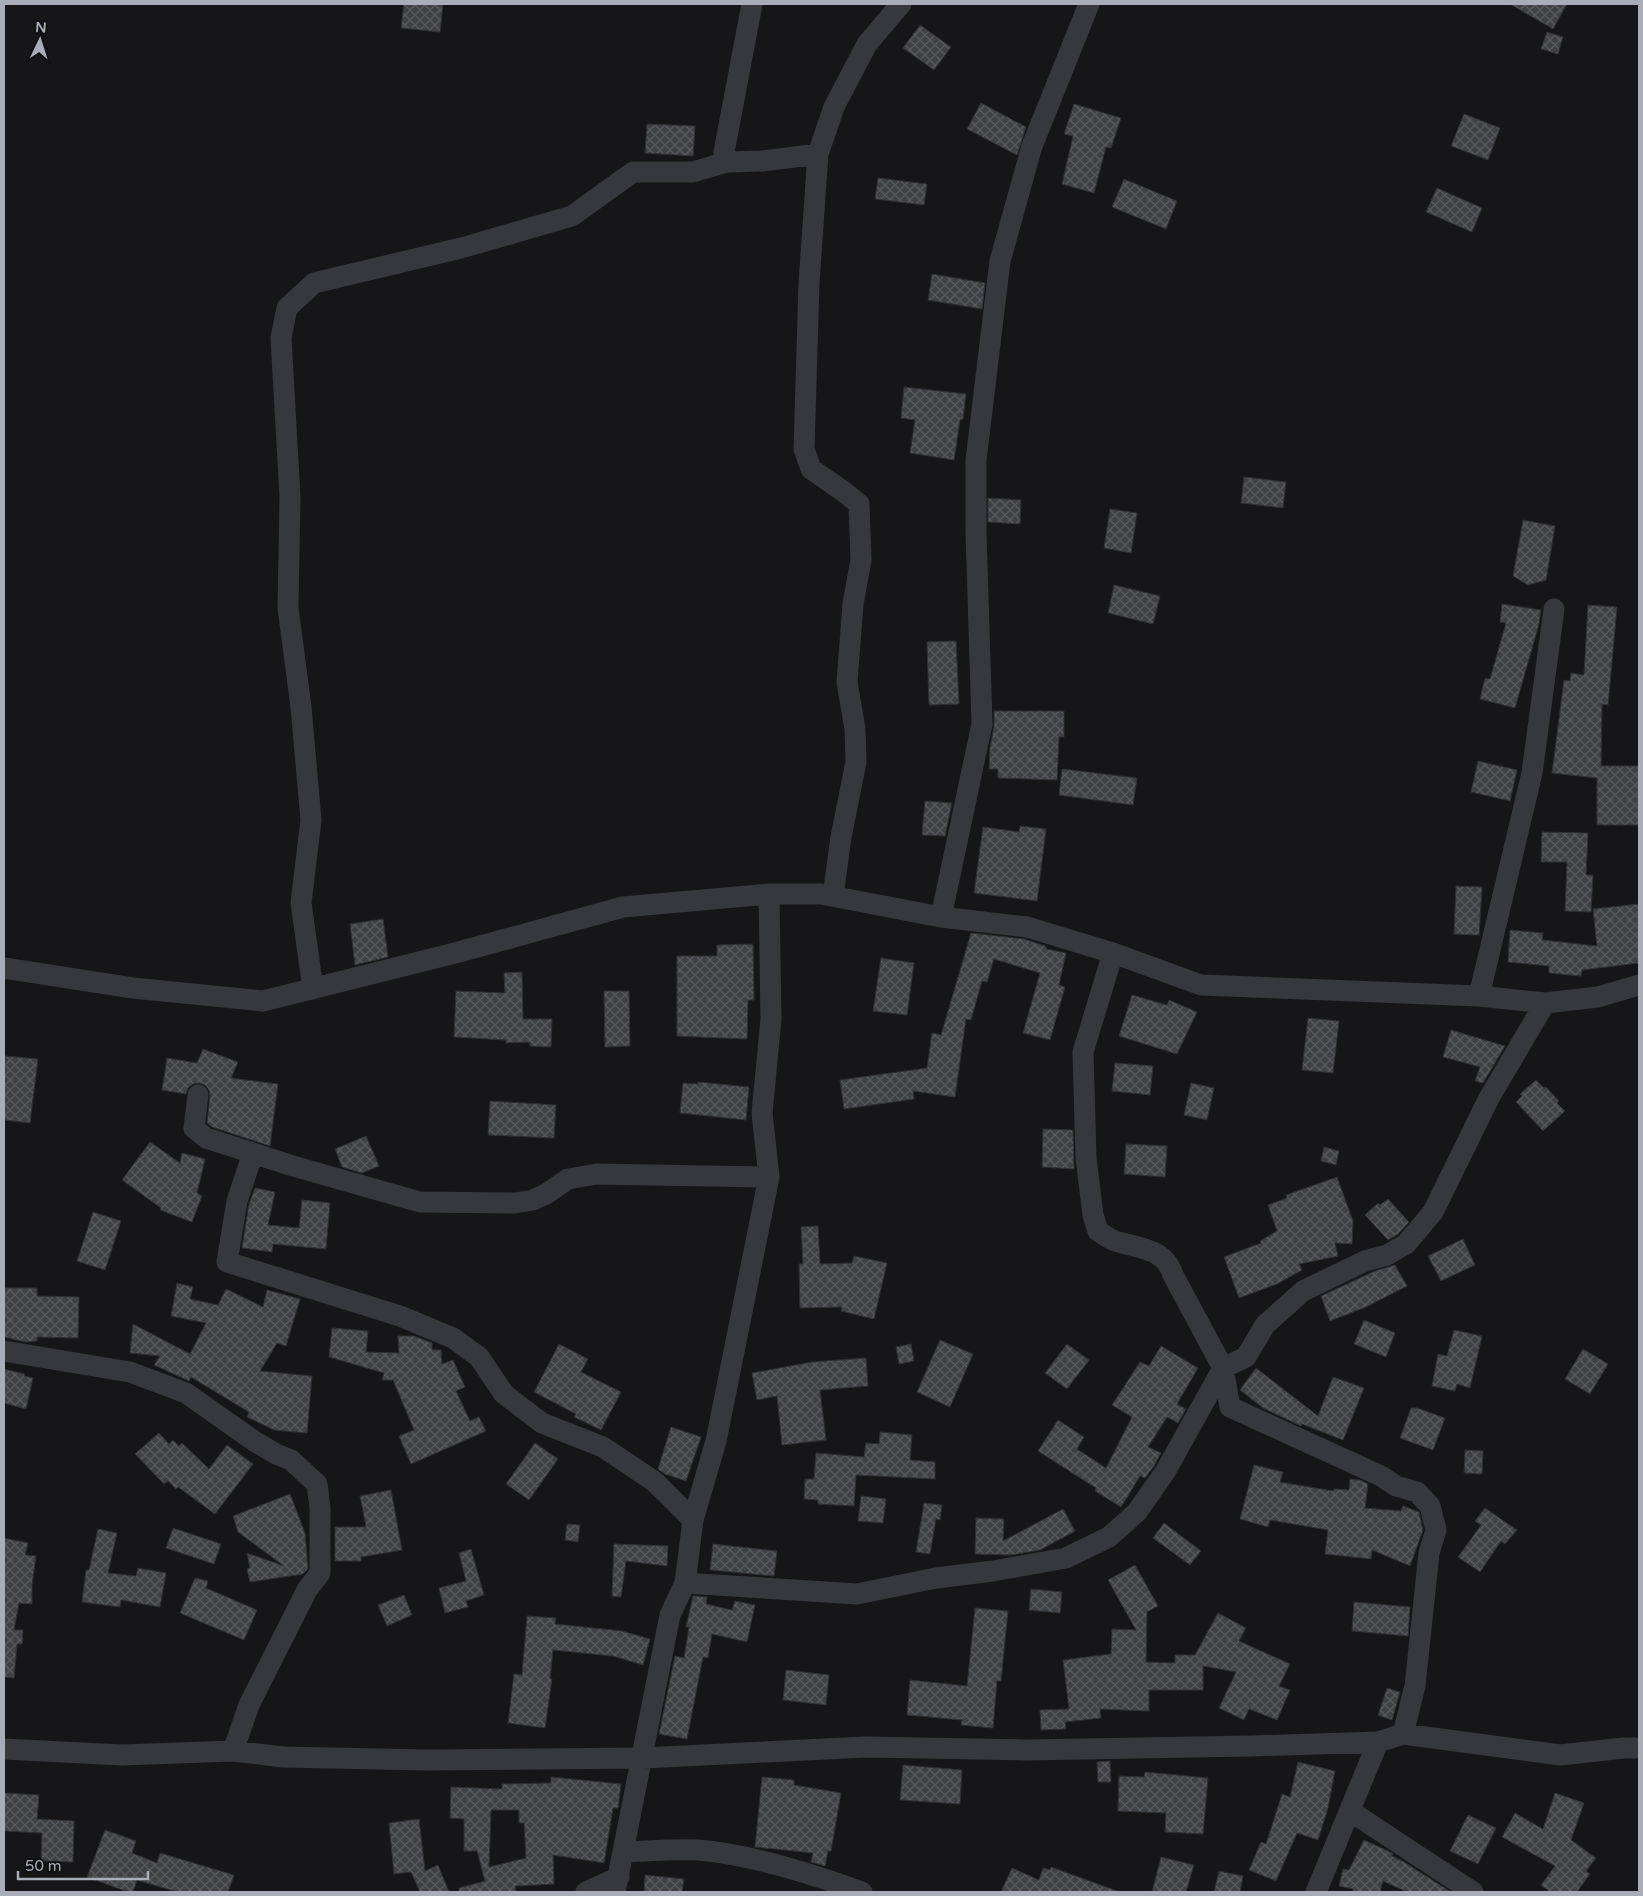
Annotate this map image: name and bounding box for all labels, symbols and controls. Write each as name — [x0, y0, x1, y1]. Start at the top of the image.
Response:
north arrow — [15, 15, 65, 65]
text: N — [35, 19, 47, 36]
scale bar — [18, 1848, 148, 1880]
text: 50 m — [25, 1857, 62, 1875]

